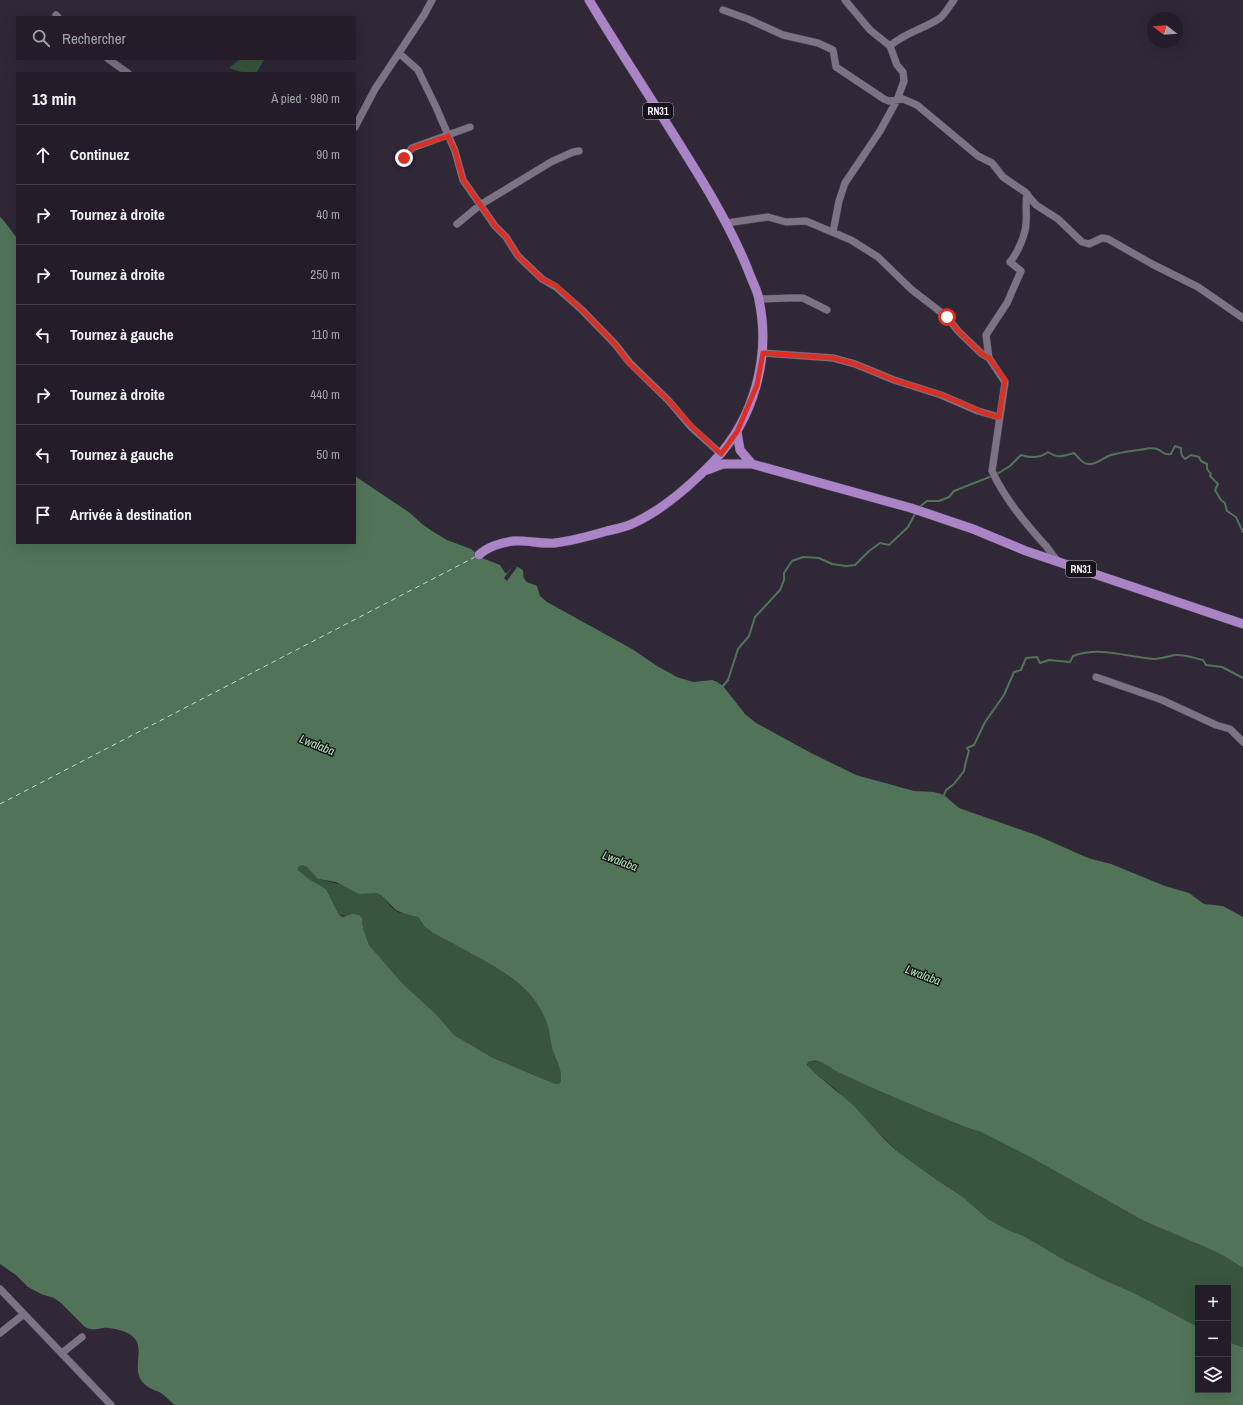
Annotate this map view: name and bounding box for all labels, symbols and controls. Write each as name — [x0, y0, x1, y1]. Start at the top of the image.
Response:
north arrow — [1147, 12, 1183, 48]
search box — [16, 16, 356, 60]
icon: search — [30, 27, 52, 49]
text: Rechercher — [62, 28, 126, 49]
text: 13 min — [32, 87, 76, 110]
text: À pied · 980 m — [271, 90, 340, 107]
road number: RN31 — [643, 103, 673, 119]
icon: ahead — [32, 144, 54, 166]
text: Continuez — [70, 144, 129, 165]
text: 90 m — [316, 146, 340, 163]
route end — [395, 149, 413, 167]
icon: right — [32, 204, 54, 226]
text: Tournez à droite — [70, 204, 165, 225]
text: 40 m — [316, 206, 340, 223]
icon: right — [32, 264, 54, 286]
text: Tournez à droite — [70, 264, 165, 285]
text: 250 m — [310, 266, 340, 283]
route start — [938, 308, 956, 326]
icon: left — [32, 324, 54, 346]
text: Tournez à gauche — [70, 324, 174, 345]
text: 110 m — [311, 326, 340, 343]
icon: right — [32, 384, 54, 406]
text: Tournez à droite — [70, 384, 165, 405]
text: 440 m — [310, 386, 340, 403]
icon: left — [32, 444, 54, 466]
text: Tournez à gauche — [70, 444, 174, 465]
text: 50 m — [316, 446, 340, 463]
icon: arrive — [32, 504, 54, 526]
text: Arrivée à destination — [70, 504, 192, 525]
road number: RN31 — [1066, 561, 1096, 577]
water label: Lwalaba — [297, 731, 337, 759]
water label: Lwalaba — [600, 847, 640, 875]
water label: Lwalaba — [903, 961, 943, 989]
map controls — [1195, 1285, 1231, 1393]
button: + — [1195, 1285, 1231, 1321]
button: − — [1195, 1321, 1231, 1357]
button: layers — [1195, 1357, 1231, 1393]

